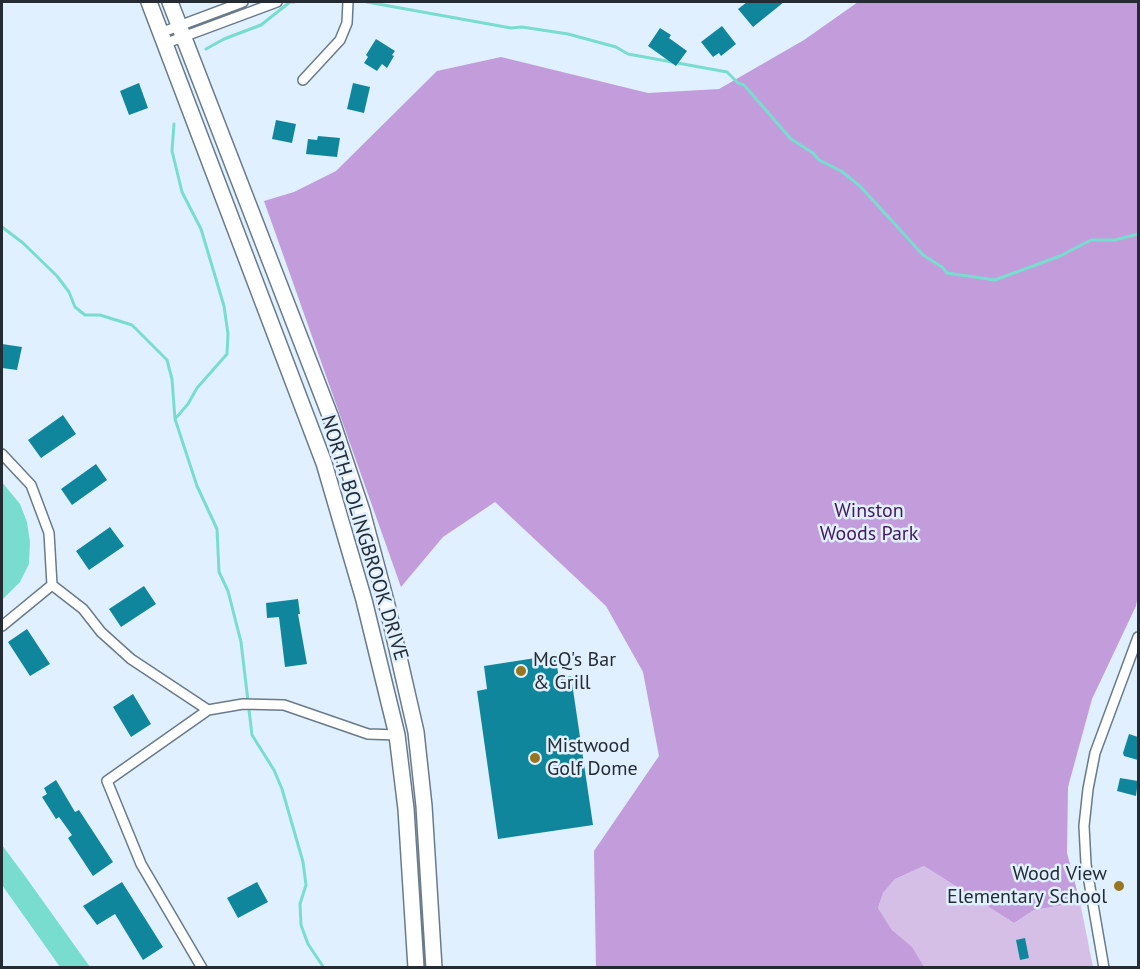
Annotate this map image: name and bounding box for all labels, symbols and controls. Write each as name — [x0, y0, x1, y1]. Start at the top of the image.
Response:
street label: NORTH BOLINGBROOK DRIVE — [315, 412, 413, 664]
park label: Winston Woods Park — [820, 499, 918, 546]
place label: McQ's Bar & Grill — [533, 648, 616, 695]
marker: McQ's Bar & Grill — [514, 664, 528, 678]
place label: Mistwood Golf Dome — [547, 734, 638, 781]
marker: Mistwood Golf Dome — [528, 751, 542, 765]
place label: Wood View Elementary School — [947, 862, 1107, 909]
marker: Wood View Elementary School — [1112, 879, 1126, 893]

